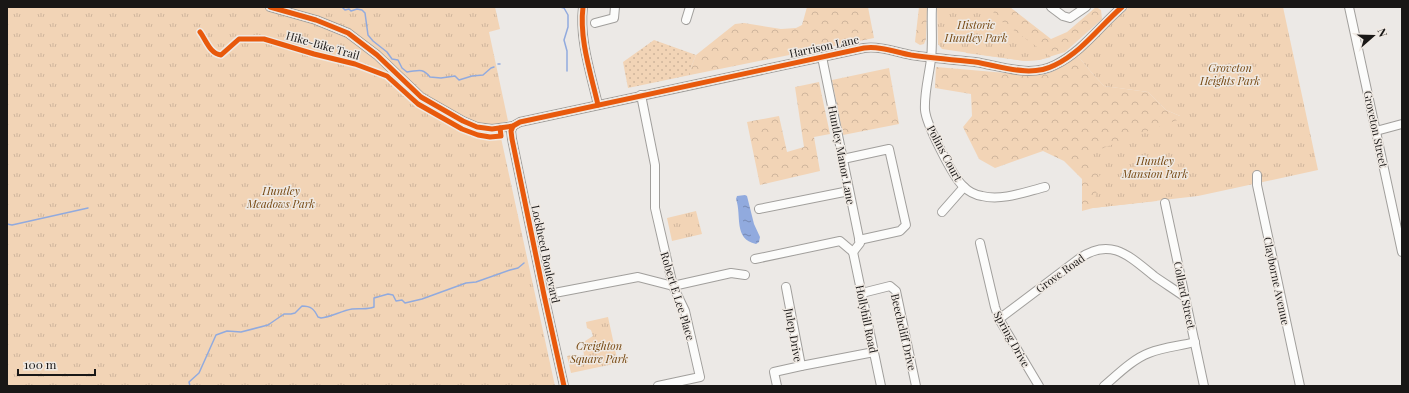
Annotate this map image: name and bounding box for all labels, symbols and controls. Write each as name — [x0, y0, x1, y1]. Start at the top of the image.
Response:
north arrow — [1353, 16, 1393, 56]
park label: Historic Huntley Park — [944, 17, 1008, 45]
text: N — [1374, 26, 1391, 39]
street label: Hike-Bike Trail — [285, 27, 361, 63]
street label: Harrison Lane — [788, 31, 861, 61]
park label: Groveton Heights Park — [1199, 60, 1260, 88]
street label: Groveton Street — [1361, 89, 1391, 169]
street label: Huntley Manor Lane — [825, 104, 859, 206]
street label: Polins Court — [924, 122, 966, 184]
park label: Huntley Mansion Park — [1121, 153, 1188, 181]
park label: Huntley Meadows Park — [246, 183, 315, 211]
street label: Lockheed Boulevard — [528, 204, 564, 305]
street label: Clayborne Avenue — [1260, 236, 1294, 327]
street label: Robert E Lee Place — [657, 250, 699, 343]
street label: Grove Road — [1033, 250, 1088, 296]
street label: Collard Street — [1171, 260, 1199, 330]
street label: Hollyhill Road — [852, 284, 882, 355]
street label: Beechcliff Drive — [888, 292, 920, 372]
street label: Julep Drive — [782, 306, 806, 364]
street label: Spring Drive — [990, 308, 1034, 370]
park label: Creighton Square Park — [569, 338, 628, 366]
scale bar — [18, 351, 95, 377]
text: 100 m — [24, 356, 57, 372]

